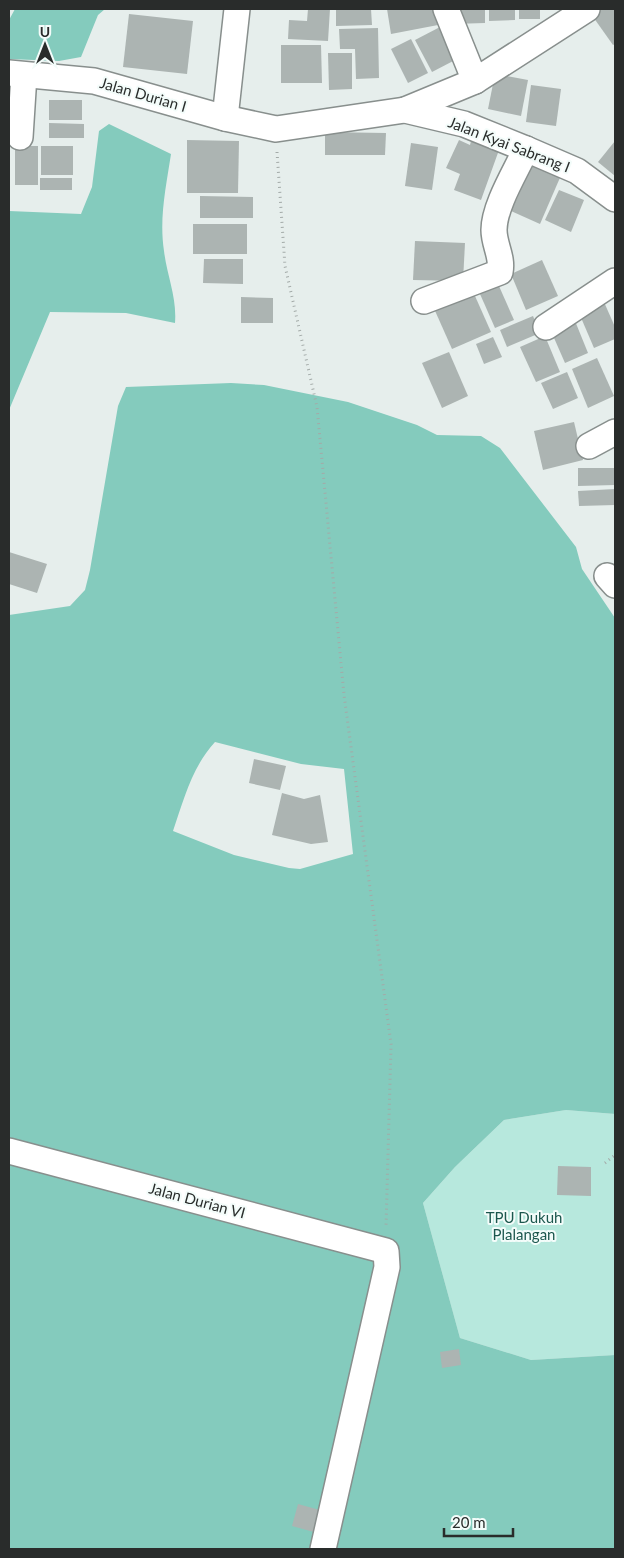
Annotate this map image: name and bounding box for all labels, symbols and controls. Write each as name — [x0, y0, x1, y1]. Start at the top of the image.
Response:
north arrow — [20, 20, 70, 70]
text: U — [40, 23, 50, 40]
street label: Jalan Durian I — [98, 73, 189, 115]
street label: Jalan Kyai Sabrang I — [446, 113, 573, 176]
street label: Jalan Durian VI — [147, 1179, 247, 1222]
park label: TPU Dukuh Plalangan — [486, 1208, 562, 1243]
scale bar — [444, 1506, 513, 1538]
text: 20 m — [452, 1513, 486, 1531]

